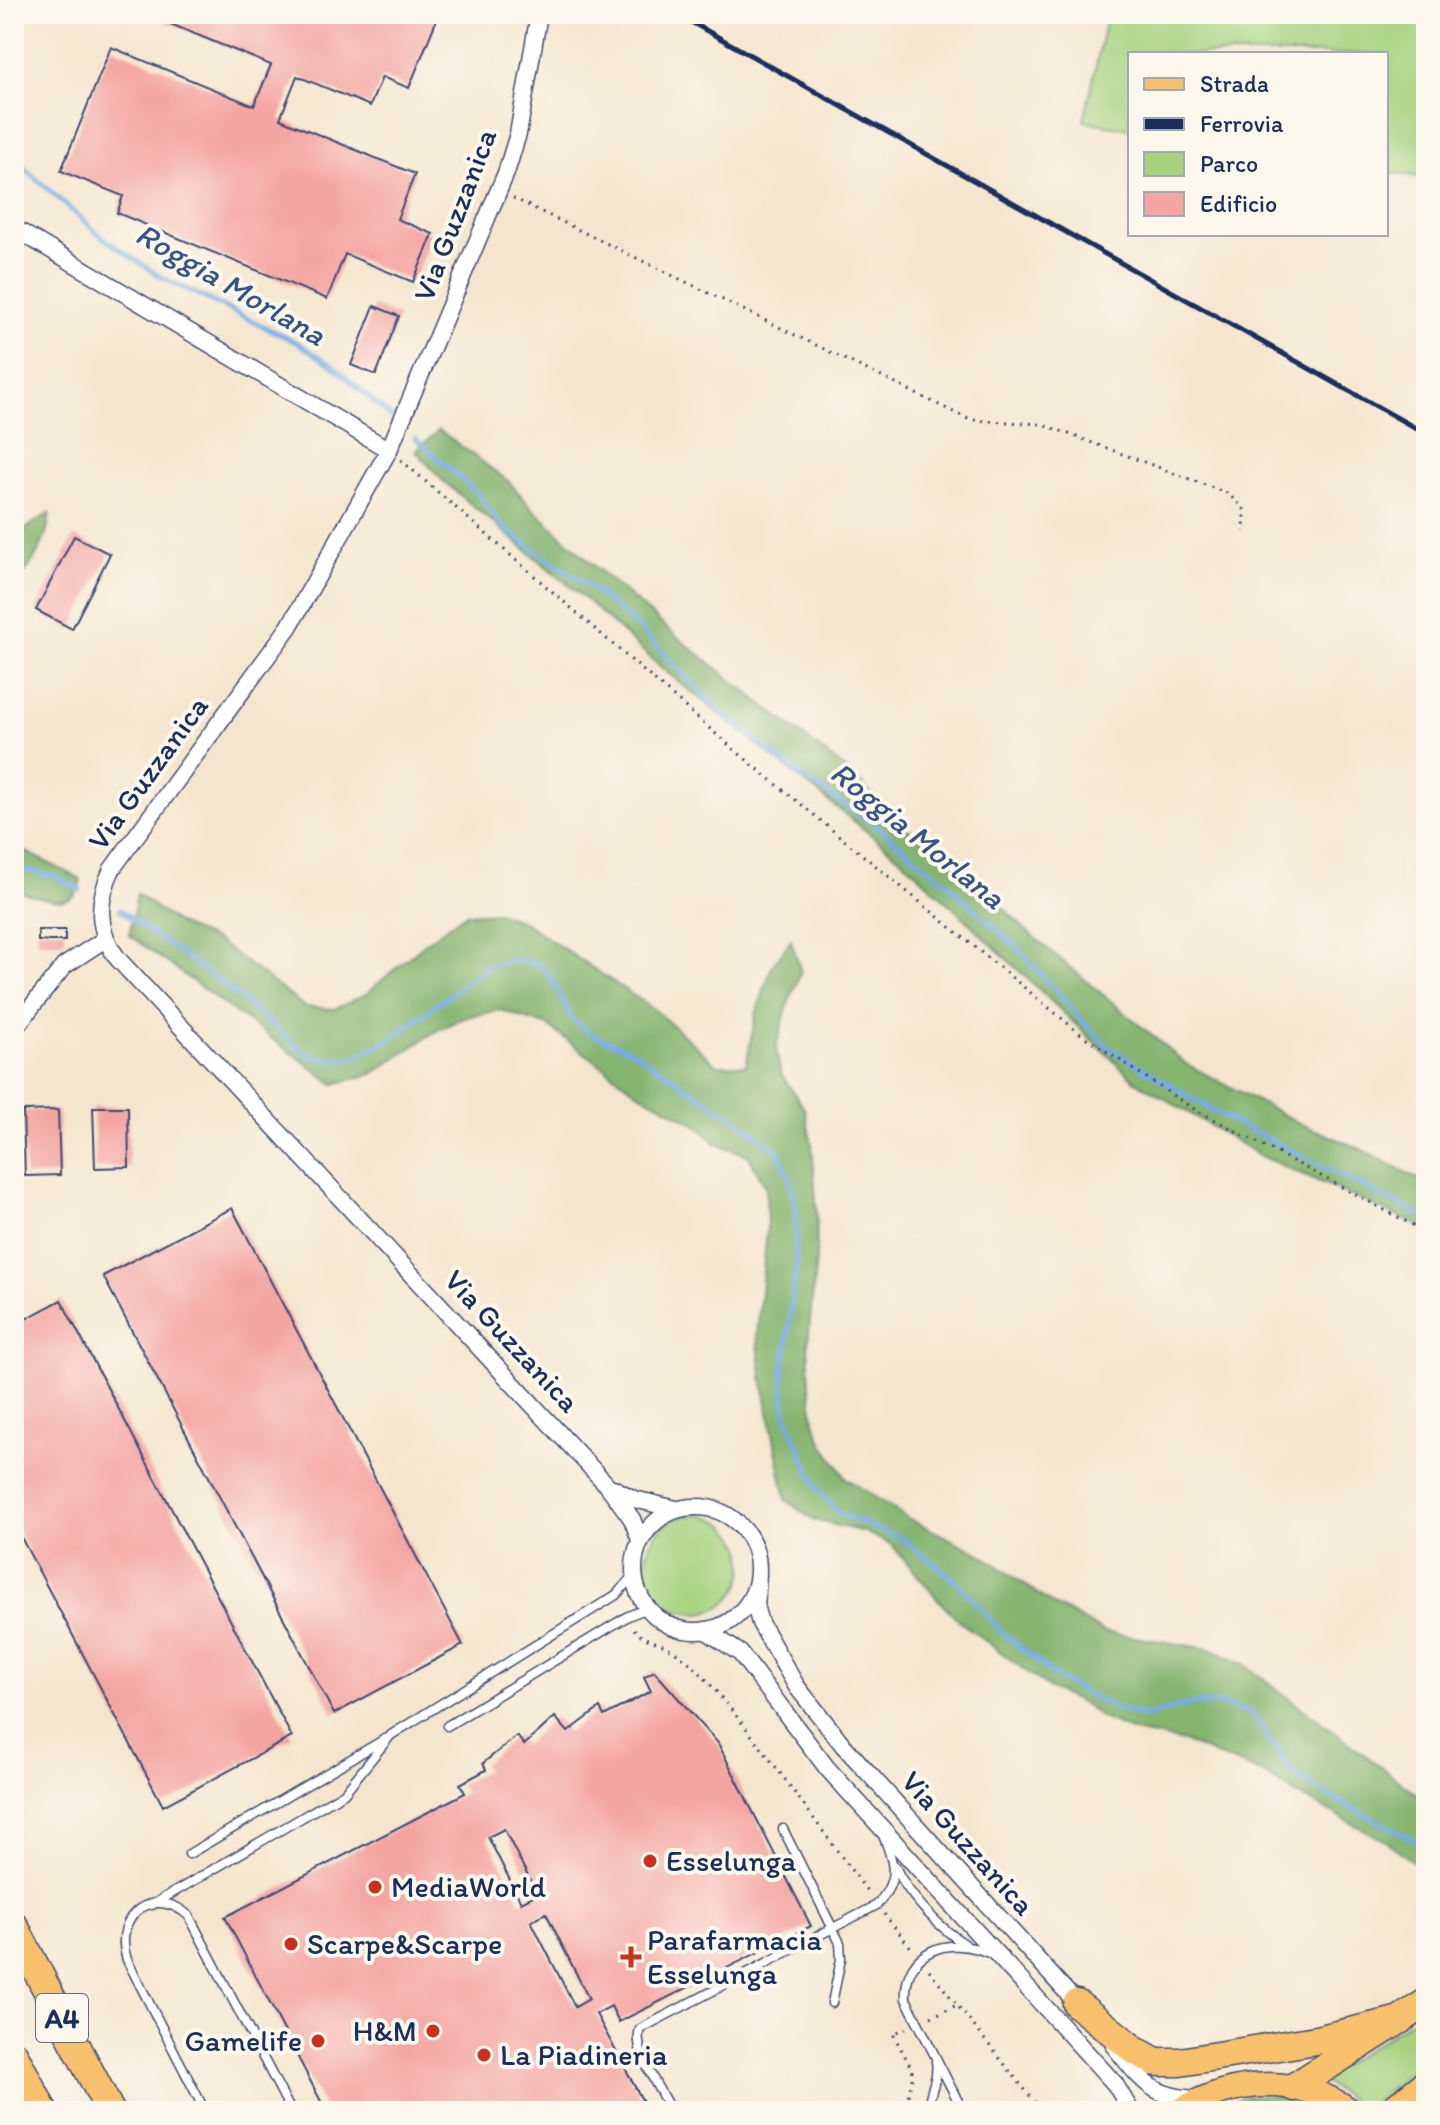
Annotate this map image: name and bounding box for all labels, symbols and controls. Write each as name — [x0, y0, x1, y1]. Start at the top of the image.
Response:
legend — [1128, 52, 1388, 236]
text: Strada — [1200, 69, 1269, 98]
text: Ferrovia — [1200, 109, 1284, 138]
street label: Via Guzzanica — [405, 123, 505, 306]
text: Parco — [1200, 149, 1258, 178]
text: Edificio — [1200, 189, 1277, 218]
water label: Roggia Morlana — [129, 214, 333, 354]
street label: Via Guzzanica — [79, 688, 216, 857]
water label: Roggia Morlana — [823, 753, 1013, 917]
street label: Via Guzzanica — [437, 1262, 588, 1420]
street label: Via Guzzanica — [894, 1763, 1043, 1923]
place label: Esselunga — [666, 1842, 797, 1879]
marker: Esselunga — [641, 1852, 659, 1870]
place label: MediaWorld — [391, 1868, 547, 1905]
marker: MediaWorld — [366, 1878, 384, 1896]
place label: Parafarmacia Esselunga — [647, 1921, 822, 1992]
place label: Scarpe&Scarpe — [307, 1925, 502, 1962]
marker: Scarpe&Scarpe — [282, 1935, 300, 1953]
marker: Parafarmacia Esselunga — [622, 1948, 640, 1966]
road number: A4 — [36, 1994, 88, 2042]
place label: H&M — [353, 2012, 417, 2049]
place label: Gamelife — [184, 2022, 302, 2059]
marker: H&M — [424, 2022, 442, 2040]
marker: Gamelife — [309, 2032, 327, 2050]
place label: La Piadineria — [500, 2036, 668, 2073]
marker: La Piadineria — [475, 2046, 493, 2064]

